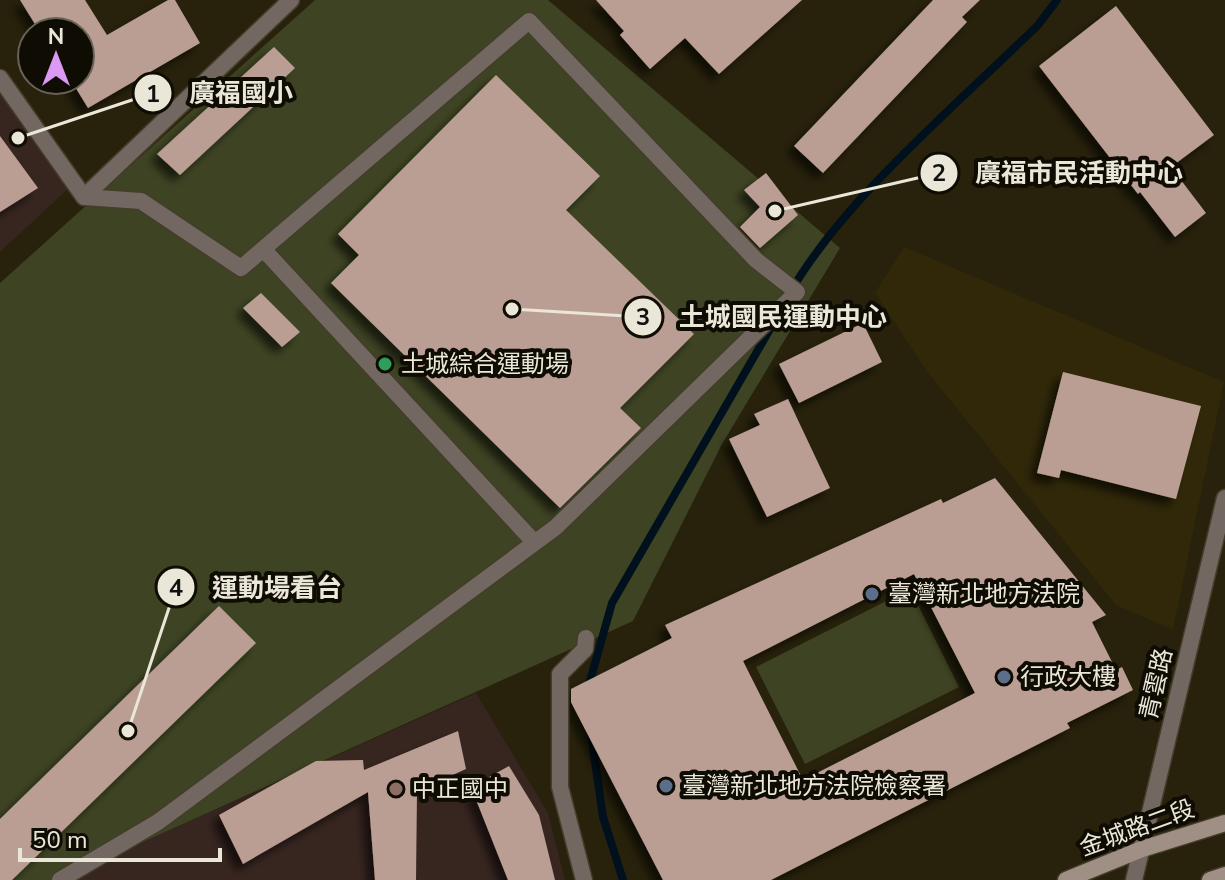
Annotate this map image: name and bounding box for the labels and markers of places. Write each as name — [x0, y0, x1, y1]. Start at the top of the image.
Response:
callout: 廣福國小 — [133, 68, 309, 118]
callout: 廣福市民活動中心 — [919, 148, 1199, 198]
callout: 土城國民運動中心 — [623, 292, 903, 342]
place label: 土城綜合運動場 — [401, 348, 569, 380]
marker: 土城綜合運動場 — [376, 355, 394, 373]
callout: 運動場看台 — [156, 562, 358, 612]
place label: 臺灣新北地方法院 — [888, 578, 1080, 610]
marker: 臺灣新北地方法院 — [863, 585, 881, 603]
place label: 行政大樓 — [1020, 661, 1116, 693]
marker: 行政大樓 — [995, 668, 1013, 686]
place label: 臺灣新北地方法院檢察署 — [682, 770, 946, 802]
place label: 中正國中 — [412, 773, 508, 805]
marker: 臺灣新北地方法院檢察署 — [657, 777, 675, 795]
marker: 中正國中 — [387, 780, 405, 798]

